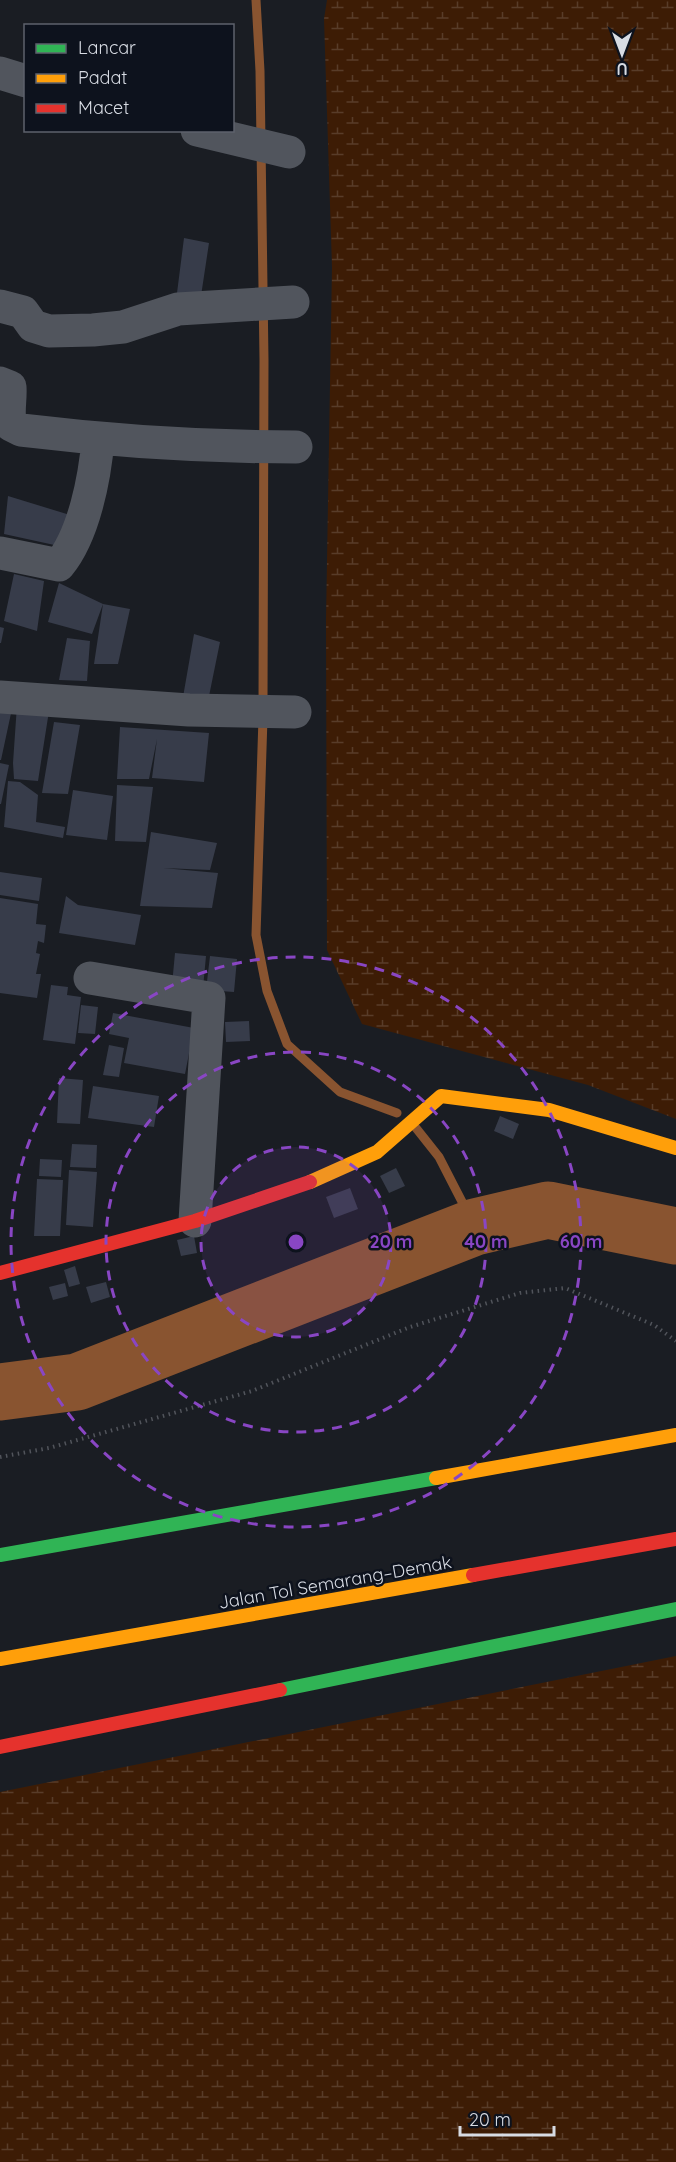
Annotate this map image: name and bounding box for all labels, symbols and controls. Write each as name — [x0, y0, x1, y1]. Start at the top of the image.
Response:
legend — [24, 24, 234, 132]
north arrow — [592, 24, 652, 84]
text: Lancar — [78, 36, 136, 59]
text: U — [616, 59, 628, 79]
text: Padat — [78, 66, 127, 89]
text: Macet — [78, 96, 129, 119]
text: 20 m — [370, 1230, 412, 1253]
text: 40 m — [464, 1230, 508, 1253]
text: 60 m — [560, 1230, 602, 1253]
centre of rings — [286, 1232, 306, 1252]
street label: Jalan Tol Semarang–Demak — [217, 1550, 453, 1614]
scale bar — [460, 2099, 554, 2137]
text: 20 m — [469, 2108, 511, 2131]

